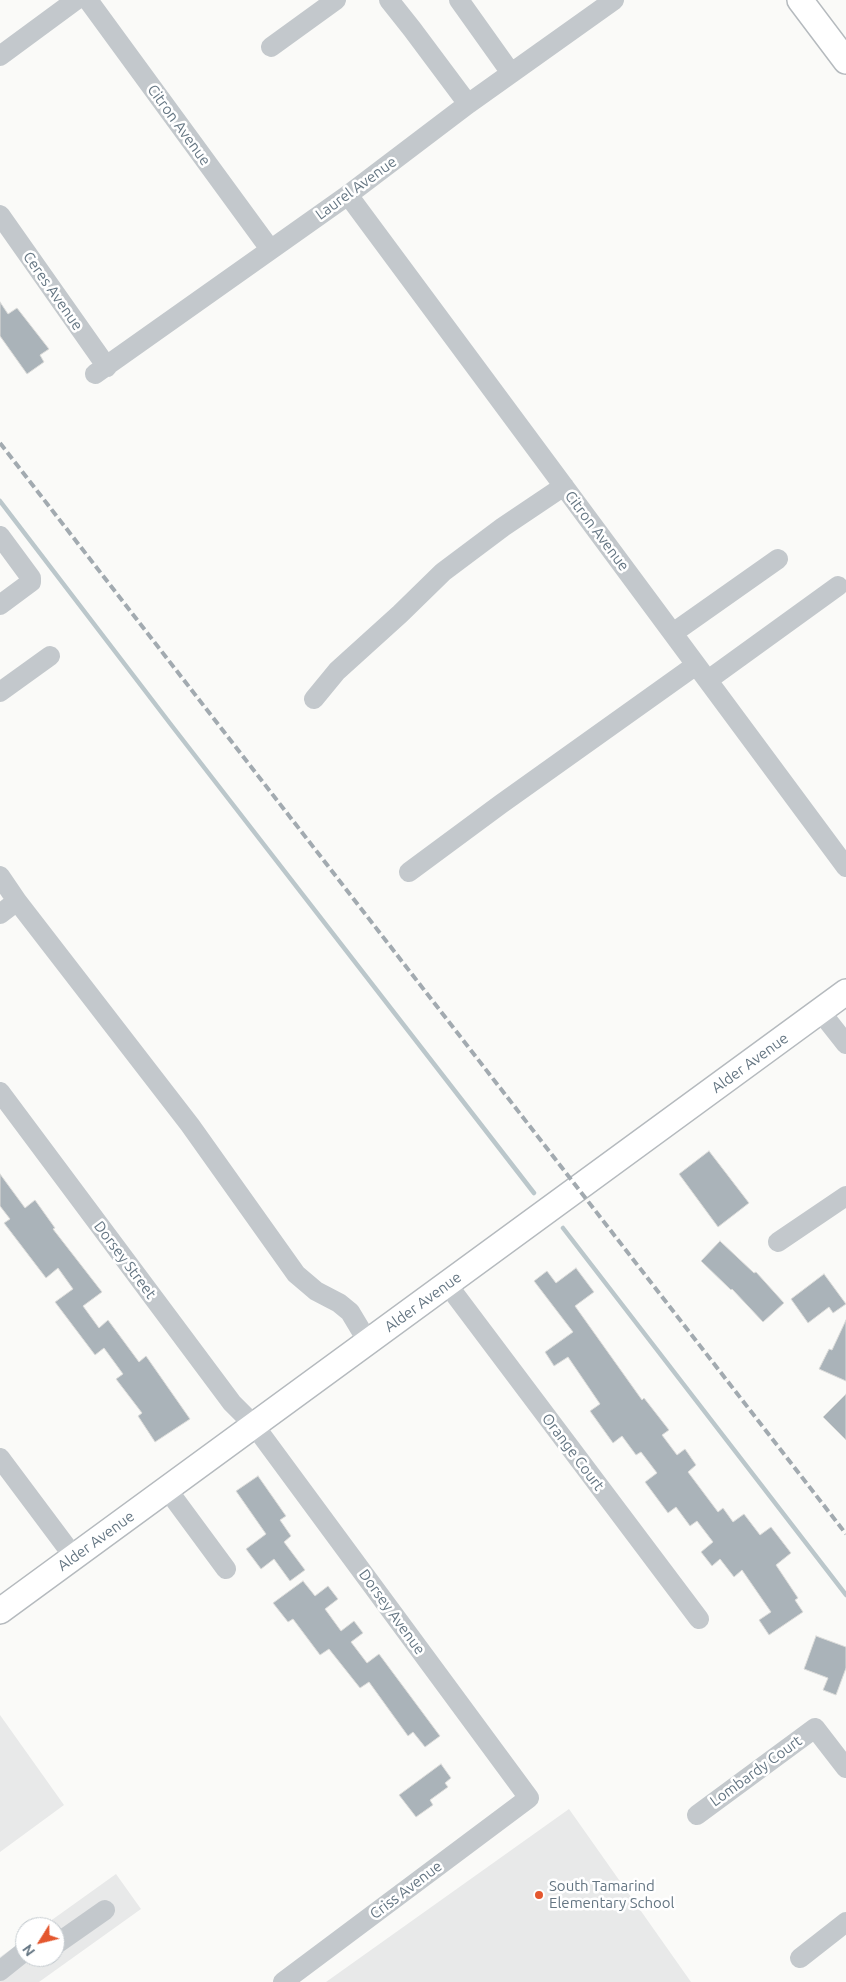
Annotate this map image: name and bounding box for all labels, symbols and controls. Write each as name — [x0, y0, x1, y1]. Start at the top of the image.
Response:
street label: Citron Avenue — [144, 81, 214, 169]
street label: Laurel Avenue — [312, 153, 400, 223]
street label: Ceres Avenue — [19, 248, 87, 334]
street label: Citron Avenue — [561, 487, 633, 575]
street label: Alder Avenue — [708, 1029, 792, 1097]
street label: Dorsey Street — [90, 1218, 160, 1302]
street label: Alder Avenue — [381, 1268, 465, 1336]
street label: Orange Court — [538, 1410, 608, 1494]
street label: Alder Avenue — [54, 1507, 138, 1575]
street label: Dorsey Avenue — [355, 1566, 429, 1658]
street label: Lombardy Court — [707, 1732, 805, 1810]
street label: Criss Avenue — [366, 1857, 446, 1923]
place label: South Tamarind Elementary School — [549, 1877, 675, 1912]
marker: South Tamarind Elementary School — [533, 1889, 545, 1901]
north arrow — [15, 1917, 65, 1967]
text: N — [19, 1941, 38, 1959]

